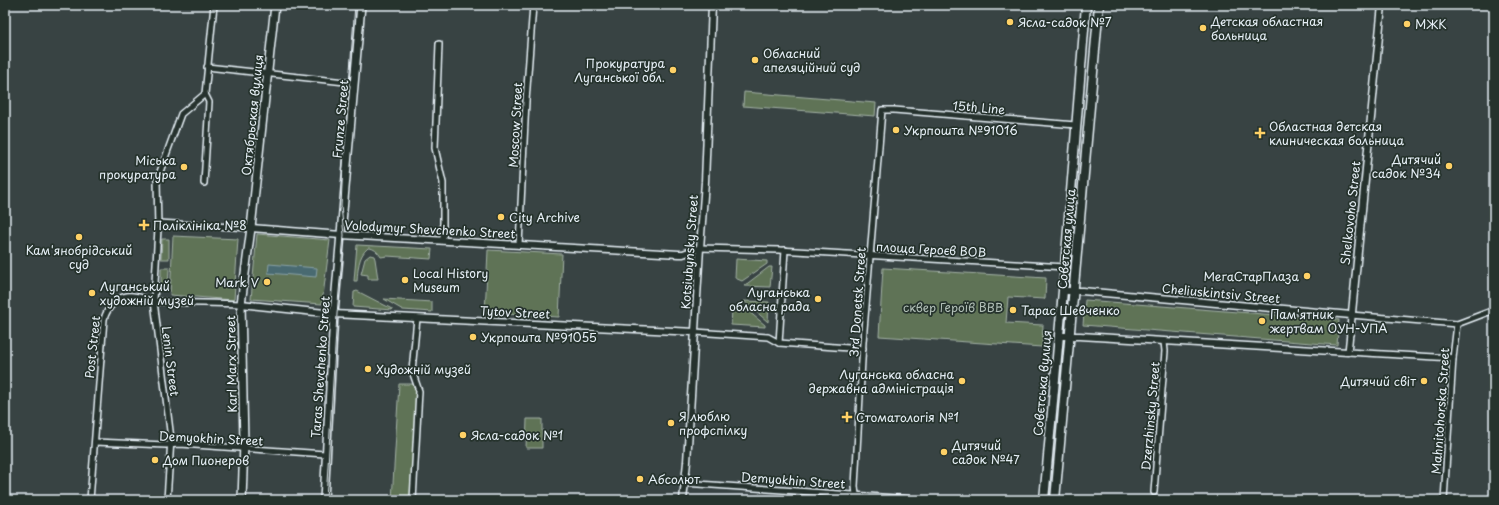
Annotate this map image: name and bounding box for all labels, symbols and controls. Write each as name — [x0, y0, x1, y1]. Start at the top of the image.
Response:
place label: Детская областная больница — [1210, 12, 1323, 44]
place label: Ясла-садок №7 — [1018, 13, 1112, 31]
place label: МЖК — [1415, 15, 1447, 33]
marker: Ясла-садок №7 — [1005, 17, 1015, 27]
marker: МЖК — [1402, 19, 1412, 29]
marker: Детская областная больница — [1198, 23, 1208, 33]
place label: Обласний апеляційний суд — [763, 44, 860, 76]
street label: Октябрьская вулиця — [237, 54, 267, 176]
place label: Прокуратура Луганської обл. — [574, 54, 666, 86]
marker: Обласний апеляційний суд — [750, 55, 760, 65]
marker: Прокуратура Луганської обл. — [668, 65, 678, 75]
street label: Frunze Street — [328, 79, 352, 159]
street label: Moscow Street — [504, 82, 526, 168]
street label: 15th Line — [952, 96, 1006, 118]
place label: Областная детская клиническая больница — [1269, 117, 1404, 149]
place label: Укрпошта №91016 — [904, 121, 1018, 139]
marker: Укрпошта №91016 — [891, 125, 901, 135]
marker: Областная детская клиническая больница — [1254, 127, 1266, 139]
place label: Дитячий садок №34 — [1372, 150, 1441, 182]
place label: Міська прокуратура — [99, 151, 177, 183]
street label: Shelkovoho Street — [1336, 160, 1364, 266]
marker: Дитячий садок №34 — [1444, 161, 1454, 171]
marker: Міська прокуратура — [179, 162, 189, 172]
street label: Советская улица — [1053, 188, 1079, 290]
street label: Kotsiubynsky Street — [676, 194, 702, 310]
place label: City Archive — [509, 208, 580, 226]
marker: City Archive — [496, 212, 506, 222]
place label: Поліклініка №8 — [153, 216, 247, 234]
street label: Volodymyr Shevchenko Street — [344, 216, 516, 242]
marker: Поліклініка №8 — [138, 219, 150, 231]
marker: Кам'янобрідський суд — [74, 232, 84, 242]
street label: площа Героєв ВОВ — [876, 237, 987, 261]
place label: Кам'янобрідський суд — [26, 241, 132, 273]
street label: 3rd Donetsk Street — [844, 246, 870, 358]
place label: Local History Museum — [413, 264, 488, 296]
place label: МегаСтарПлаза — [1203, 267, 1299, 285]
marker: МегаСтарПлаза — [1302, 271, 1312, 281]
place label: Mark V — [215, 273, 260, 291]
marker: Local History Museum — [400, 275, 410, 285]
place label: Луганський художній музей — [100, 277, 194, 309]
marker: Mark V — [262, 277, 272, 287]
street label: Cheliuskintsiv Street — [1161, 279, 1281, 307]
place label: Луганська обласна рада — [729, 283, 811, 315]
marker: Луганський художній музей — [87, 288, 97, 298]
marker: Луганська обласна рада — [813, 294, 823, 304]
street label: Taras Shevchenko Street — [306, 295, 334, 439]
park label: сквер Героїв ВВВ — [903, 298, 1004, 316]
street label: Tytov Street — [480, 301, 551, 323]
place label: Тарас Шевченко — [1021, 301, 1120, 319]
marker: Тарас Шевченко — [1008, 305, 1018, 315]
place label: Пам'ятник жертвам ОУН-УПА — [1270, 305, 1387, 337]
street label: Post Street — [80, 315, 104, 379]
street label: Karl Marx Street — [221, 315, 241, 413]
marker: Пам'ятник жертвам ОУН-УПА — [1257, 316, 1267, 326]
street label: Lenin Street — [158, 325, 184, 397]
place label: Укрпошта №91055 — [481, 328, 597, 346]
street label: Совєтська вулиця — [1028, 329, 1056, 437]
marker: Укрпошта №91055 — [468, 332, 478, 342]
street label: Mahnitohorska Street — [1427, 347, 1453, 475]
place label: Художній музей — [376, 360, 471, 378]
street label: Dzerzhinsky Street — [1136, 361, 1164, 471]
marker: Художній музей — [363, 364, 373, 374]
place label: Луганська обласна державна адміністрація — [809, 365, 955, 397]
place label: Дитячий світ — [1340, 372, 1416, 390]
marker: Луганська обласна державна адміністрація — [957, 376, 967, 386]
marker: Дитячий світ — [1419, 376, 1429, 386]
place label: Я люблю профспілку — [679, 407, 747, 439]
place label: Стоматологія №1 — [856, 408, 959, 426]
marker: Стоматологія №1 — [841, 411, 853, 423]
marker: Я люблю профспілку — [666, 418, 676, 428]
street label: Demyokhin Street — [158, 426, 264, 450]
place label: Ясла-садок №1 — [471, 426, 563, 444]
marker: Ясла-садок №1 — [458, 430, 468, 440]
place label: Дитячий садок №47 — [951, 436, 1020, 468]
marker: Дитячий садок №47 — [939, 447, 949, 457]
place label: Дом Пионеров — [162, 451, 249, 469]
marker: Дом Пионеров — [150, 455, 160, 465]
street label: Demyokhin Street — [740, 467, 846, 493]
place label: Абсолют — [648, 470, 700, 488]
marker: Абсолют — [635, 474, 645, 484]

